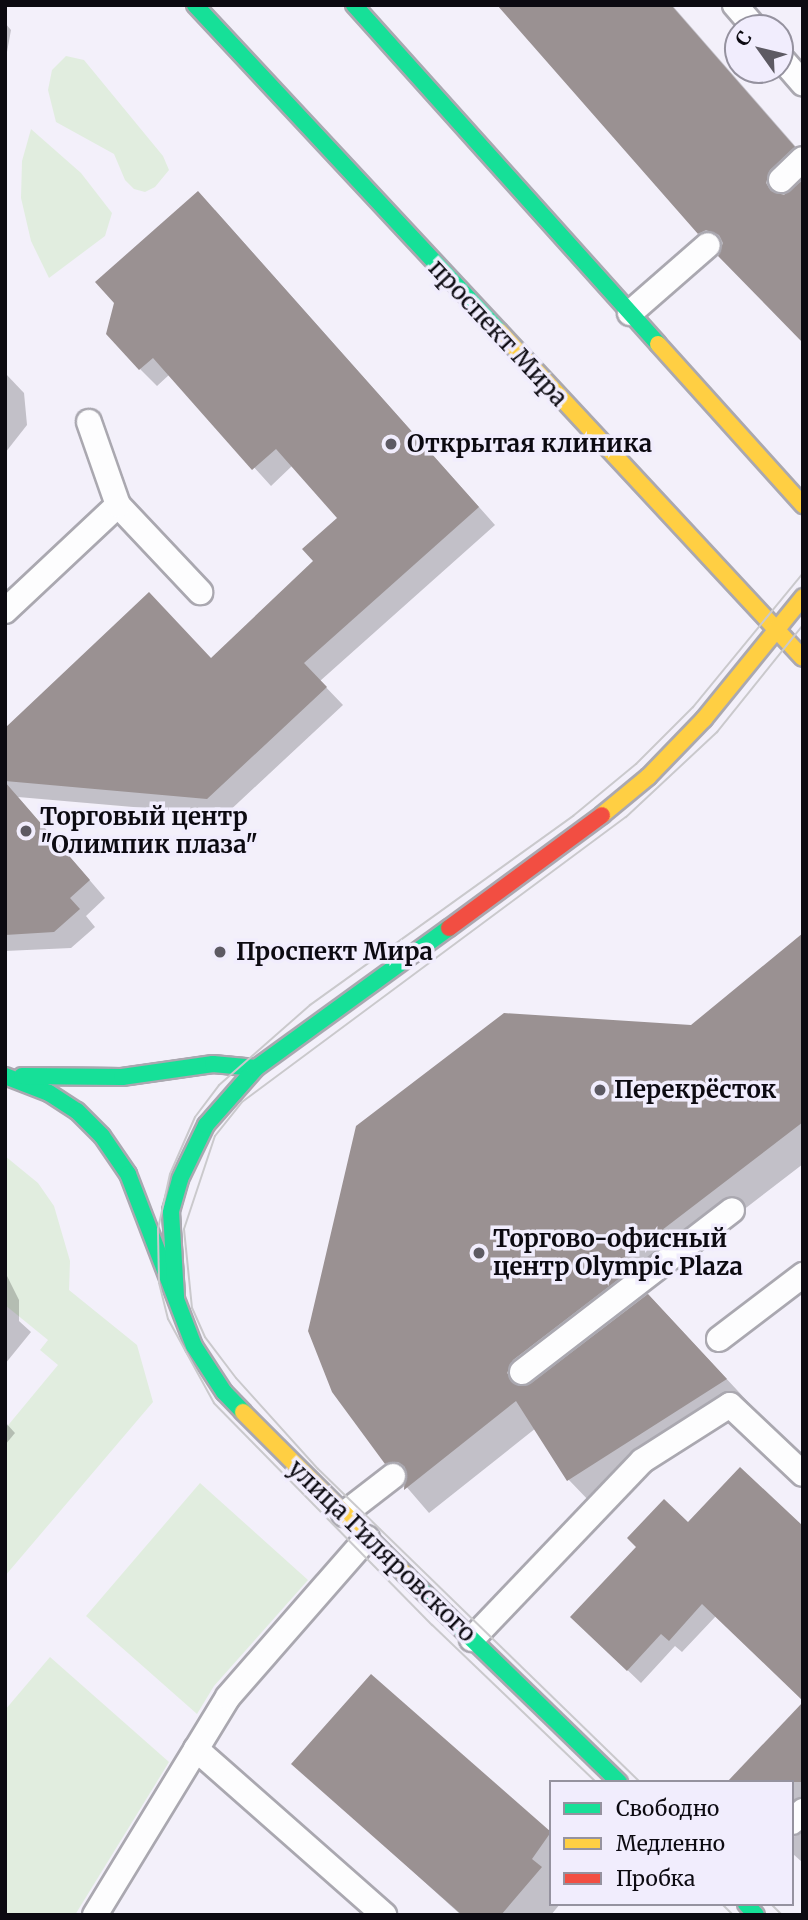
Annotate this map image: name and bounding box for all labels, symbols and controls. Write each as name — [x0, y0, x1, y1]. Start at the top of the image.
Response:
north arrow — [724, 14, 794, 84]
text: С — [730, 26, 757, 50]
street label: проспект Мира — [423, 254, 573, 412]
place label: Открытая клиника — [407, 430, 652, 458]
marker: Открытая клиника — [381, 434, 401, 454]
place label: Торговый центр "Олимпик плаза" — [40, 803, 258, 859]
marker: Торговый центр "Олимпик плаза" — [18, 823, 34, 839]
place label: Проспект Мира — [236, 938, 433, 966]
marker: Проспект Мира — [210, 942, 230, 962]
place label: Перекрёсток — [614, 1076, 776, 1104]
marker: Перекрёсток — [592, 1082, 608, 1098]
place label: Торгово-офисный центр Olympic Plaza — [493, 1225, 743, 1281]
marker: Торгово-офисный центр Olympic Plaza — [471, 1245, 487, 1261]
street label: улица Гиляровского — [282, 1454, 482, 1648]
legend — [549, 1780, 794, 1906]
text: Свободно — [616, 1795, 719, 1822]
text: Медленно — [616, 1830, 725, 1857]
text: Пробка — [616, 1865, 695, 1892]

